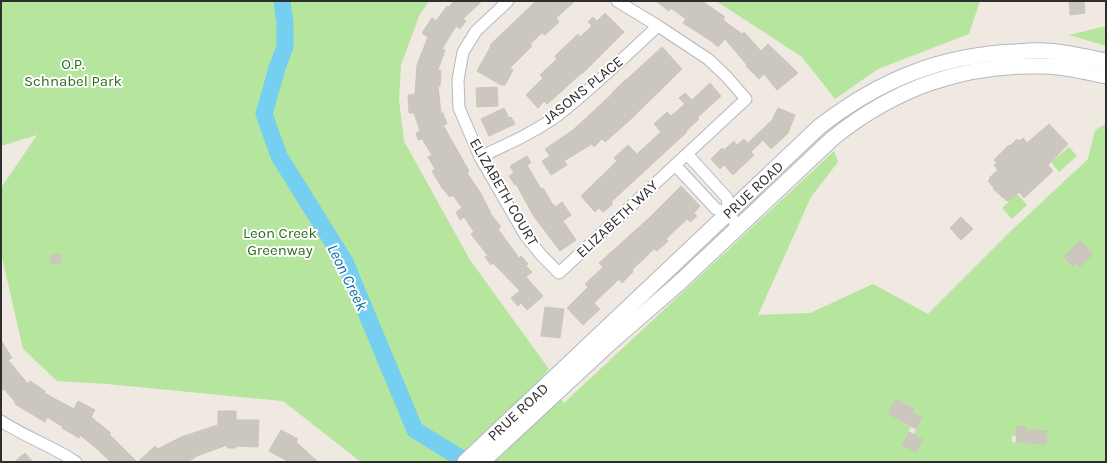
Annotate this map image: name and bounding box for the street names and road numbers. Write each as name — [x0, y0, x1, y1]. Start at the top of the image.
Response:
street label: JASONS PLACE — [539, 52, 627, 128]
street label: ELIZABETH COURT — [466, 135, 542, 249]
street label: PRUE ROAD — [719, 157, 787, 223]
street label: ELIZABETH WAY — [572, 176, 662, 262]
street label: PRUE ROAD — [484, 379, 552, 445]

